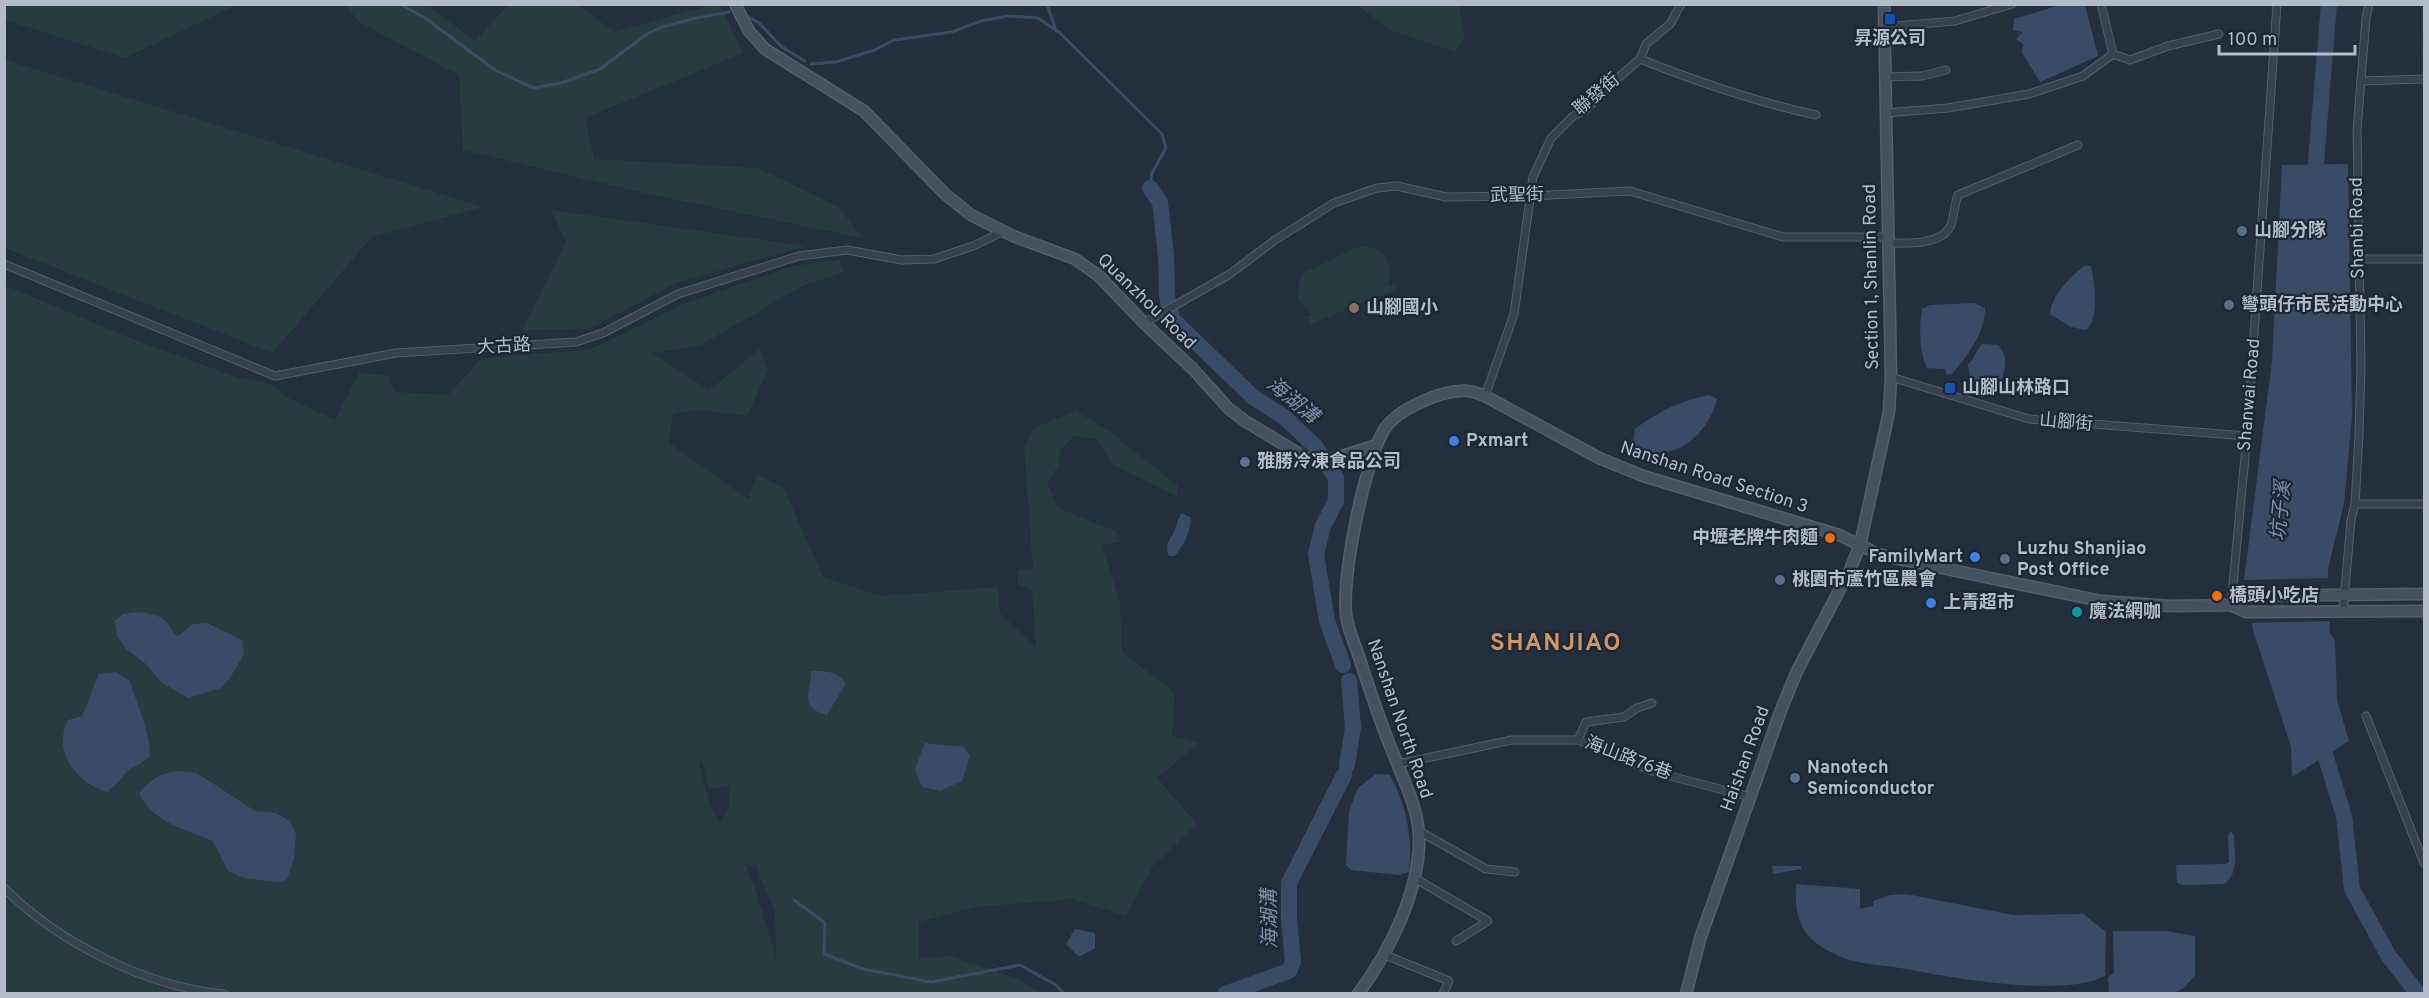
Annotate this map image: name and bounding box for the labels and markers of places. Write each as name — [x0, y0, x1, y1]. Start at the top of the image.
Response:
marker: 昇源公司 — [1883, 12, 1897, 26]
place label: 昇源公司 — [1854, 28, 1926, 51]
place label: 山腳分隊 — [2254, 220, 2326, 243]
marker: 山腳分隊 — [2235, 224, 2249, 238]
place label: 彎頭仔市民活動中心 — [2241, 294, 2403, 317]
place label: 山腳國小 — [1366, 297, 1438, 320]
marker: 彎頭仔市民活動中心 — [2222, 298, 2236, 312]
marker: 山腳國小 — [1347, 301, 1361, 315]
place label: 山腳山林路口 — [1962, 377, 2070, 400]
marker: 山腳山林路口 — [1943, 381, 1957, 395]
place label: Pxmart — [1466, 430, 1528, 453]
marker: Pxmart — [1447, 434, 1461, 448]
place label: 雅勝冷凍食品公司 — [1257, 451, 1401, 474]
marker: 雅勝冷凍食品公司 — [1238, 455, 1252, 469]
place label: 中壢老牌牛肉麵 — [1692, 527, 1818, 550]
marker: 中壢老牌牛肉麵 — [1823, 531, 1837, 545]
place label: Luzhu Shanjiao Post Office — [2017, 538, 2146, 582]
place label: FamilyMart — [1868, 546, 1963, 569]
marker: FamilyMart — [1968, 550, 1982, 564]
marker: Luzhu Shanjiao Post Office — [1998, 552, 2012, 566]
place label: 桃園市蘆竹區農會 — [1792, 569, 1937, 592]
marker: 桃園市蘆竹區農會 — [1773, 573, 1787, 587]
place label: 橋頭小吃店 — [2229, 585, 2319, 608]
marker: 橋頭小吃店 — [2210, 589, 2224, 603]
place label: 上青超市 — [1943, 592, 2015, 615]
marker: 上青超市 — [1924, 596, 1938, 610]
place label: 魔法網咖 — [2089, 601, 2161, 624]
marker: 魔法網咖 — [2070, 605, 2084, 619]
place label: Nanotech Semiconductor — [1807, 757, 1935, 801]
marker: Nanotech Semiconductor — [1788, 771, 1802, 785]

